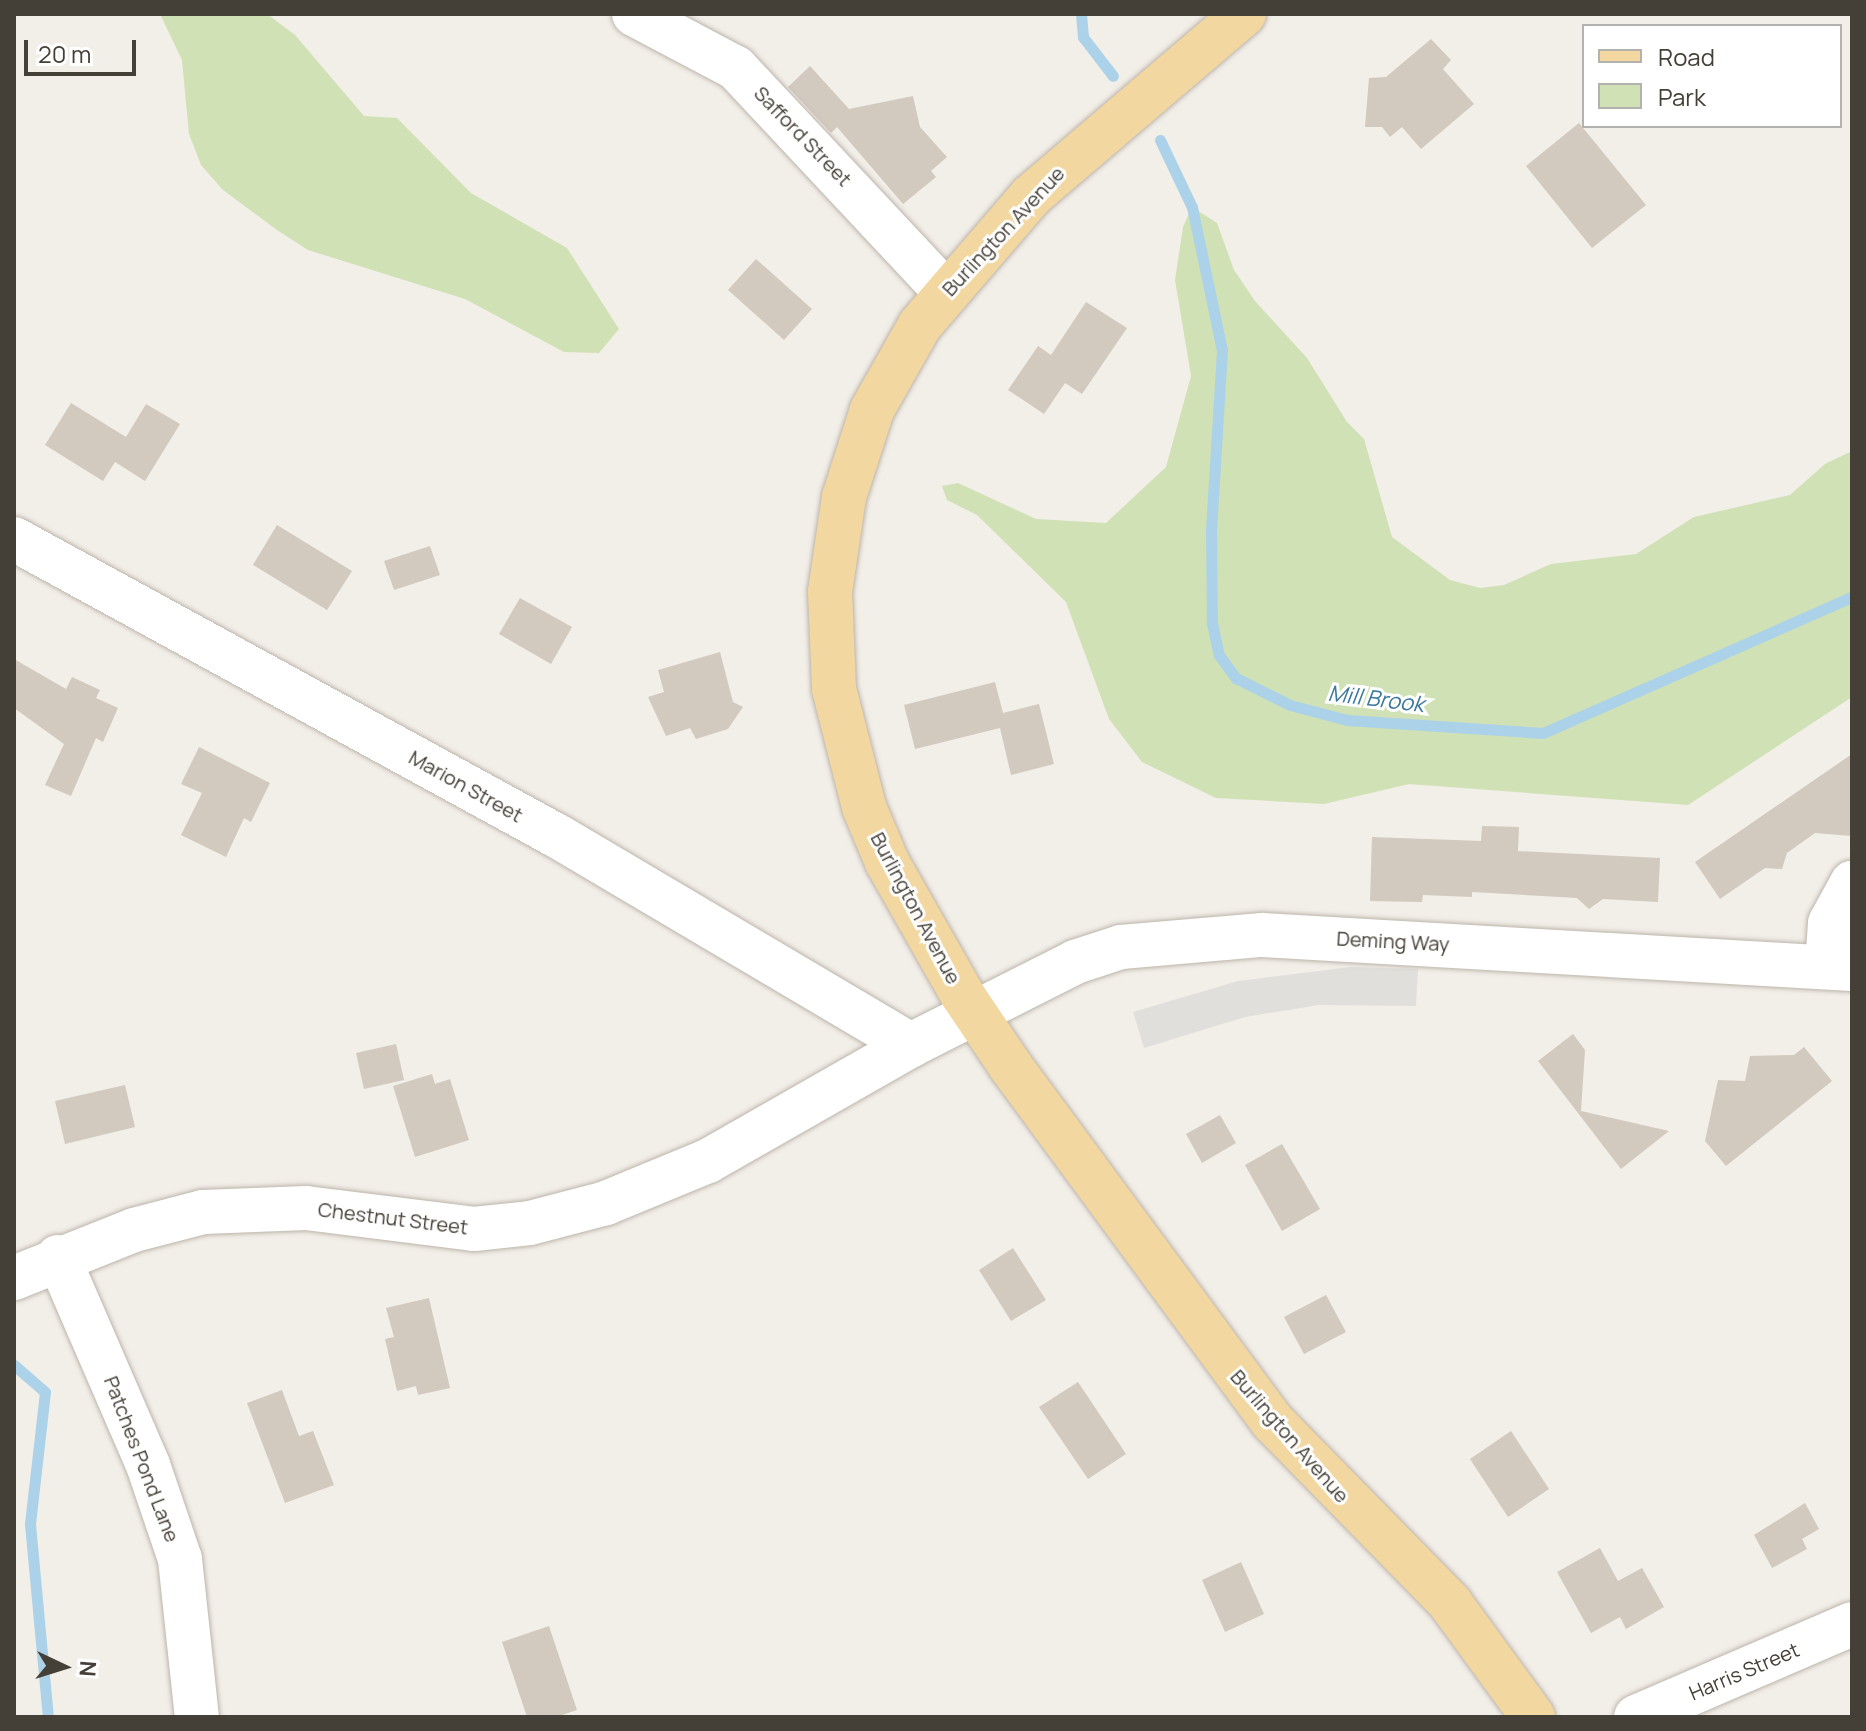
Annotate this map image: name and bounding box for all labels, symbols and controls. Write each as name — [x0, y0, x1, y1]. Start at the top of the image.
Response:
scale bar — [28, 24, 140, 74]
legend — [1582, 24, 1842, 128]
text: 20 m — [38, 37, 91, 70]
text: Road — [1658, 40, 1715, 73]
text: Park — [1658, 80, 1706, 113]
street label: Safford Street — [749, 81, 857, 191]
street label: Burlington Avenue — [937, 161, 1069, 301]
water label: Mill Brook — [1327, 680, 1425, 718]
street label: Marion Street — [405, 745, 527, 827]
street label: Burlington Avenue — [866, 828, 966, 988]
street label: Deming Way — [1336, 926, 1450, 956]
street label: Chestnut Street — [317, 1197, 469, 1239]
street label: Burlington Avenue — [1226, 1365, 1354, 1507]
street label: Patches Pond Lane — [99, 1373, 185, 1545]
north arrow — [24, 1627, 104, 1707]
street label: Harris Street — [1685, 1637, 1803, 1705]
text: N — [72, 1660, 103, 1678]

